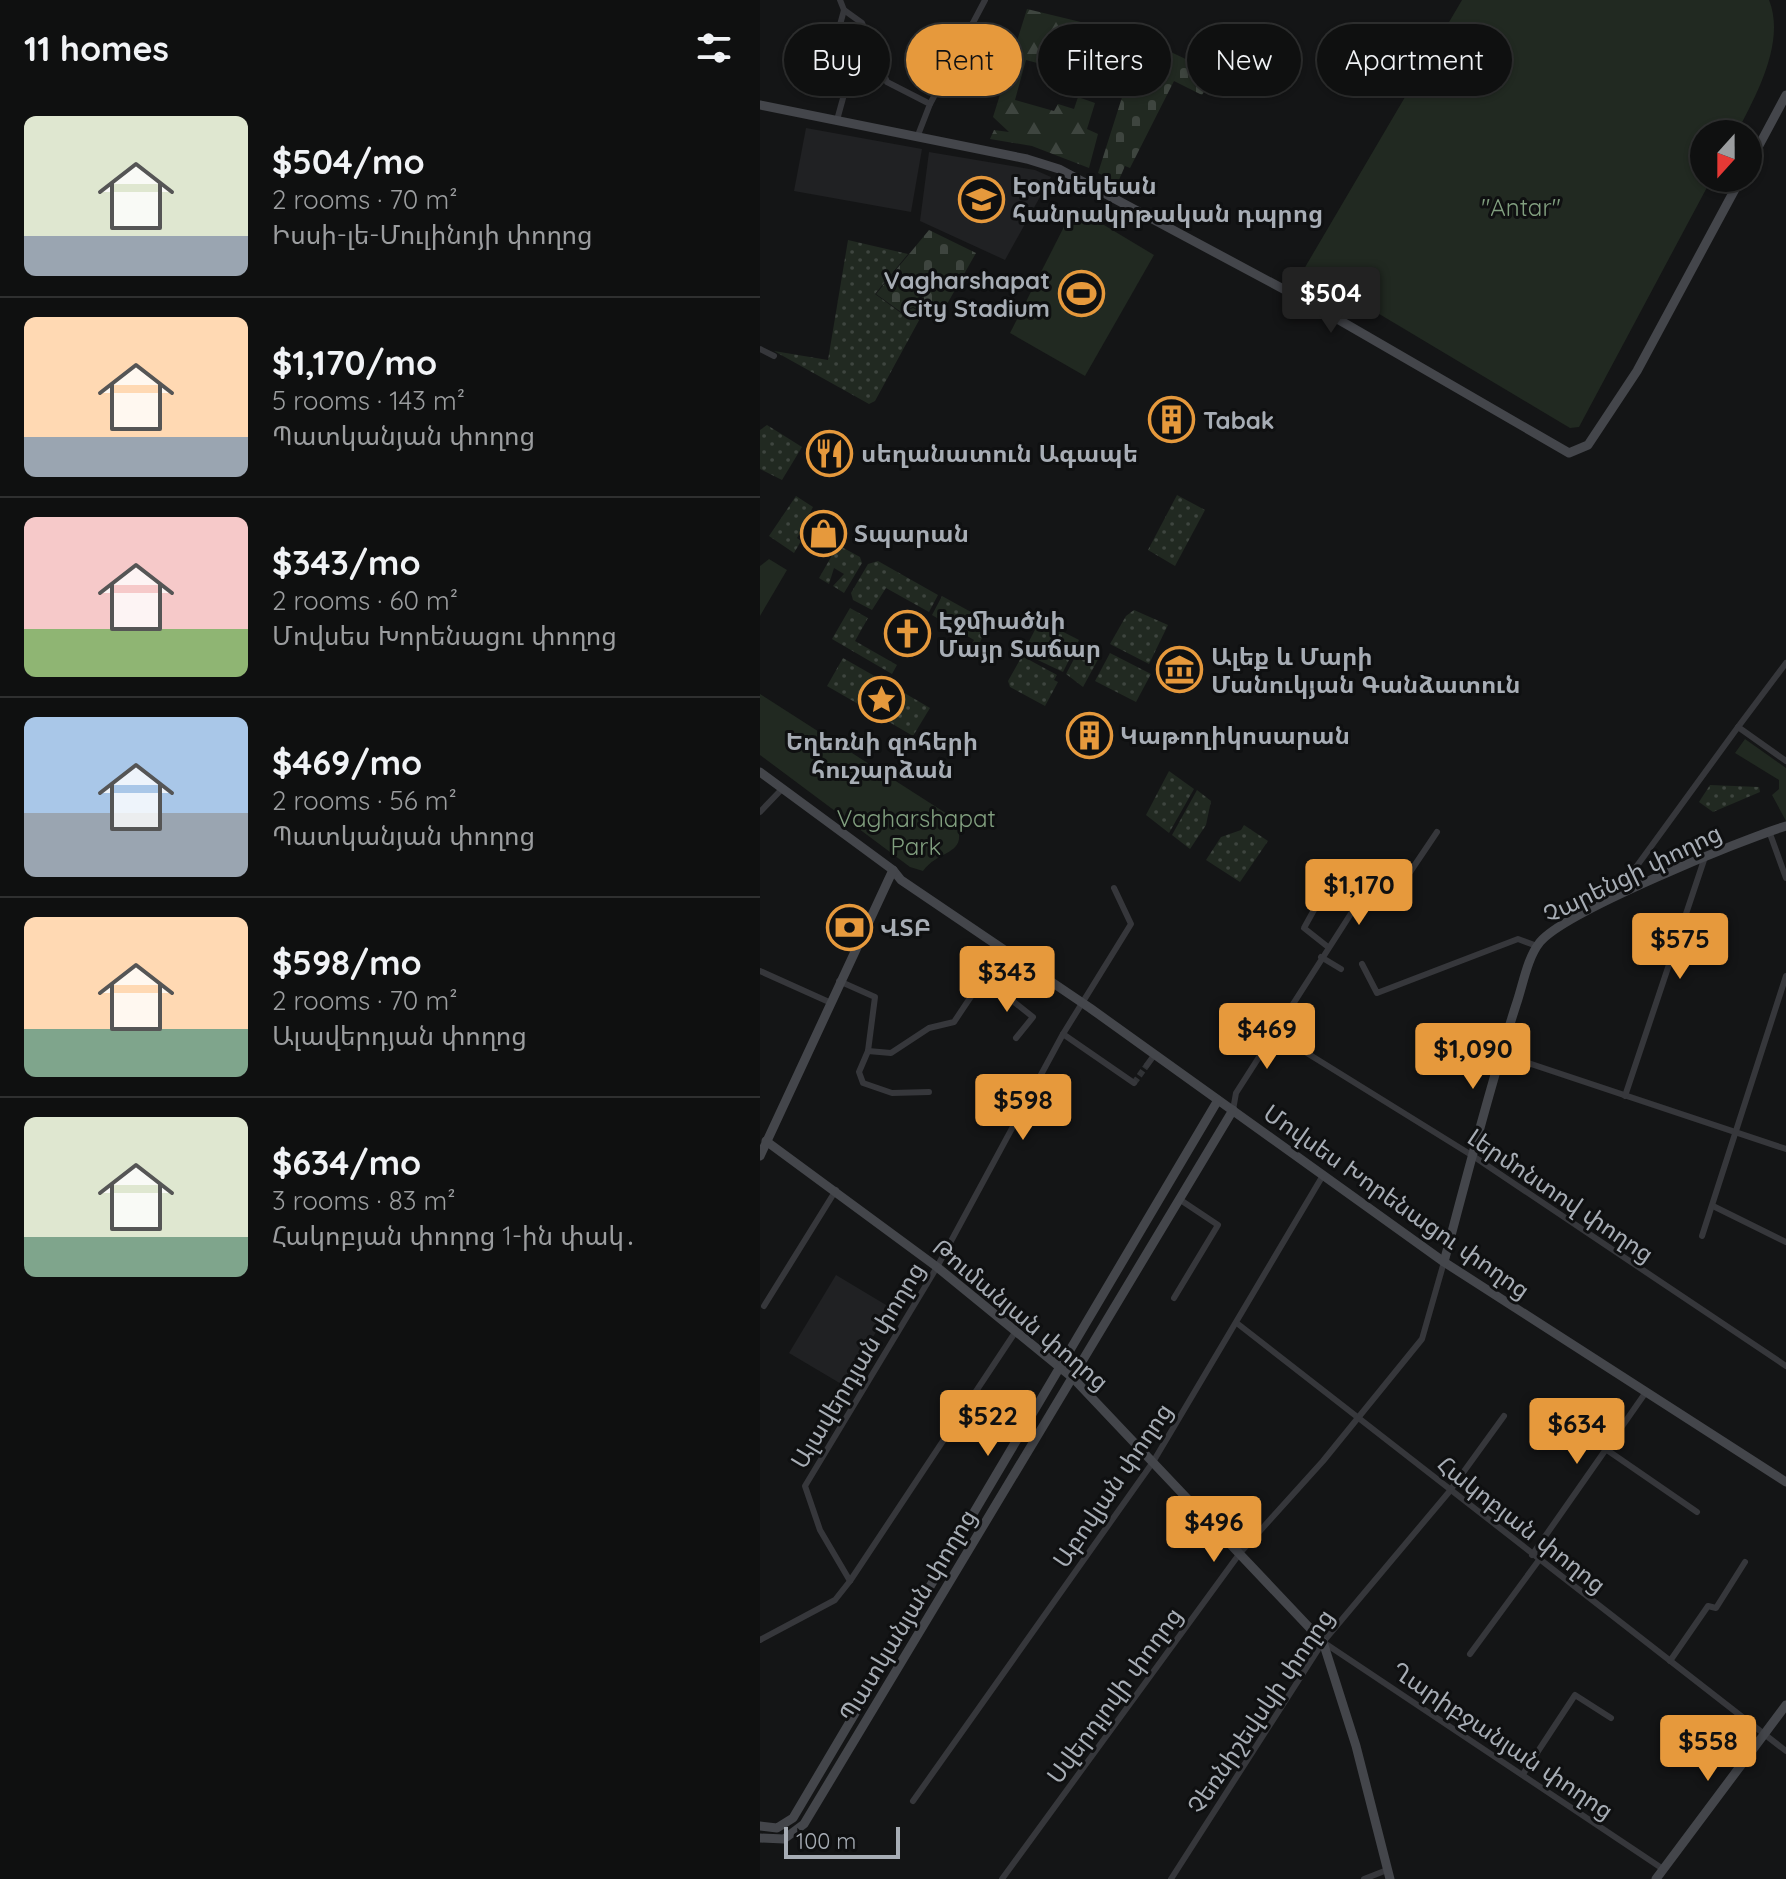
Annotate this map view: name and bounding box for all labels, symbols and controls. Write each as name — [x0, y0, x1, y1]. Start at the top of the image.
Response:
chip: Buy — [784, 24, 890, 96]
chip: Rent — [906, 24, 1022, 96]
chip: Filters — [1038, 24, 1171, 96]
chip: New — [1187, 24, 1301, 96]
chip: Apartment — [1317, 24, 1512, 96]
icon: filters — [692, 26, 736, 70]
text: 11 homes — [24, 27, 169, 70]
north arrow — [1690, 120, 1762, 192]
map controls — [1690, 120, 1762, 192]
text: $504/mo — [272, 140, 425, 183]
icon: home — [88, 148, 184, 244]
place label: Էօրնեկեան հանրակրթական դպրոց — [1012, 170, 1323, 228]
school or university icon: Էօրնեկեան հանրակրթական դպրոց — [957, 175, 1005, 223]
text: 2 rooms · 70 m² — [272, 183, 457, 216]
park label: "Antar" — [1481, 192, 1561, 222]
text: Իսսի-լե-Մուլինոյի փողոց — [272, 218, 593, 251]
place label: Vagharshapat City Stadium — [883, 265, 1050, 323]
pin: $504 — [1284, 267, 1378, 335]
sports icon: Vagharshapat City Stadium — [1057, 270, 1105, 318]
text: $504 — [1300, 276, 1362, 309]
text: $1,170/mo — [272, 341, 437, 384]
icon: home — [88, 349, 184, 445]
text: 5 rooms · 143 m² — [272, 384, 465, 417]
building icon: Tabak — [1148, 396, 1196, 444]
place label: Tabak — [1203, 405, 1275, 435]
text: Պատկանյան փողոց — [272, 419, 535, 452]
restaurant icon: սեղանատուն Ագապե — [806, 429, 854, 477]
place label: սեղանատուն Ագապե — [861, 438, 1138, 468]
shop icon: Տպարան — [799, 509, 847, 557]
place label: Տպարան — [854, 518, 969, 548]
text: $343/mo — [272, 541, 421, 584]
icon: home — [88, 549, 184, 645]
text: 2 rooms · 60 m² — [272, 584, 458, 617]
place label: Էջմիածնի Մայր Տաճար — [938, 605, 1101, 663]
church icon: Էջմիածնի Մայր Տաճար — [883, 610, 931, 658]
text: Մովսես Խորենացու փողոց — [272, 619, 617, 652]
place label: Ալեք և Մարի Մանուկյան Գանձատուն — [1211, 641, 1521, 699]
museum icon: Ալեք և Մարի Մանուկյան Գանձատուն — [1156, 646, 1204, 694]
place icon: Եղեռնի զոհերի հուշարձան — [858, 675, 906, 723]
building icon: Կաթողիկոսարան — [1065, 711, 1113, 759]
place label: Կաթողիկոսարան — [1120, 720, 1350, 750]
place label: Եղեռնի զոհերի հուշարձան — [786, 726, 978, 784]
text: $469/mo — [272, 741, 422, 784]
icon: home — [88, 749, 184, 845]
text: 2 rooms · 56 m² — [272, 784, 457, 817]
park label: Vagharshapat Park — [836, 803, 996, 861]
street label: Չարենցի փողոց — [1538, 817, 1726, 929]
text: Պատկանյան փողոց — [272, 819, 535, 852]
pin: $1,170 — [1294, 859, 1424, 927]
text: $1,170 — [1323, 868, 1395, 901]
bank icon: ՎՏԲ — [825, 903, 873, 951]
place label: ՎՏԲ — [880, 912, 931, 942]
pin: $575 — [1633, 913, 1727, 981]
text: $575 — [1650, 922, 1710, 955]
text: $598/mo — [272, 941, 422, 984]
pin: $343 — [960, 946, 1054, 1014]
icon: home — [88, 949, 184, 1045]
text: $343 — [978, 955, 1036, 988]
text: 2 rooms · 70 m² — [272, 984, 457, 1017]
pin: $469 — [1220, 1003, 1314, 1071]
text: $469 — [1237, 1012, 1297, 1045]
text: Ալավերդյան փողոց — [272, 1019, 527, 1052]
pin: $1,090 — [1408, 1023, 1538, 1091]
text: $1,090 — [1433, 1032, 1513, 1065]
pin: $598 — [976, 1074, 1070, 1142]
text: $598 — [993, 1083, 1053, 1116]
street label: Մովսես Խորենացու փողոց — [1258, 1097, 1536, 1305]
street label: Լերմոնտով փողոց — [1462, 1121, 1660, 1269]
text: $634/mo — [272, 1141, 421, 1184]
icon: home — [88, 1149, 184, 1245]
text: 3 rooms · 83 m² — [272, 1184, 455, 1217]
text: Հակոբյան փողոց 1-ին փակ․ — [272, 1219, 637, 1252]
street label: Թումանյան փողոց — [927, 1232, 1115, 1396]
street label: Ալավերդյան փողոց — [784, 1256, 930, 1474]
pin: $522 — [941, 1390, 1035, 1458]
street label: Աբովյան փողոց — [1046, 1397, 1178, 1573]
pin: $634 — [1530, 1398, 1624, 1466]
text: $522 — [958, 1399, 1018, 1432]
text: $634 — [1547, 1407, 1607, 1440]
street label: Հակոբյան փողոց — [1432, 1449, 1612, 1599]
pin: $496 — [1167, 1496, 1261, 1564]
street label: Պատկանյան փողոց — [832, 1503, 982, 1727]
text: $496 — [1184, 1505, 1244, 1538]
street label: Սվերդլովի փողոց — [1040, 1601, 1188, 1789]
street label: Չեռնիշեվսկի փողոց — [1180, 1603, 1340, 1819]
street label: Ղարիբջանյան փողոց — [1387, 1655, 1619, 1825]
pin: $558 — [1661, 1715, 1755, 1783]
text: $558 — [1678, 1724, 1738, 1757]
scale bar — [784, 1823, 900, 1859]
text: 100 m — [796, 1827, 856, 1855]

